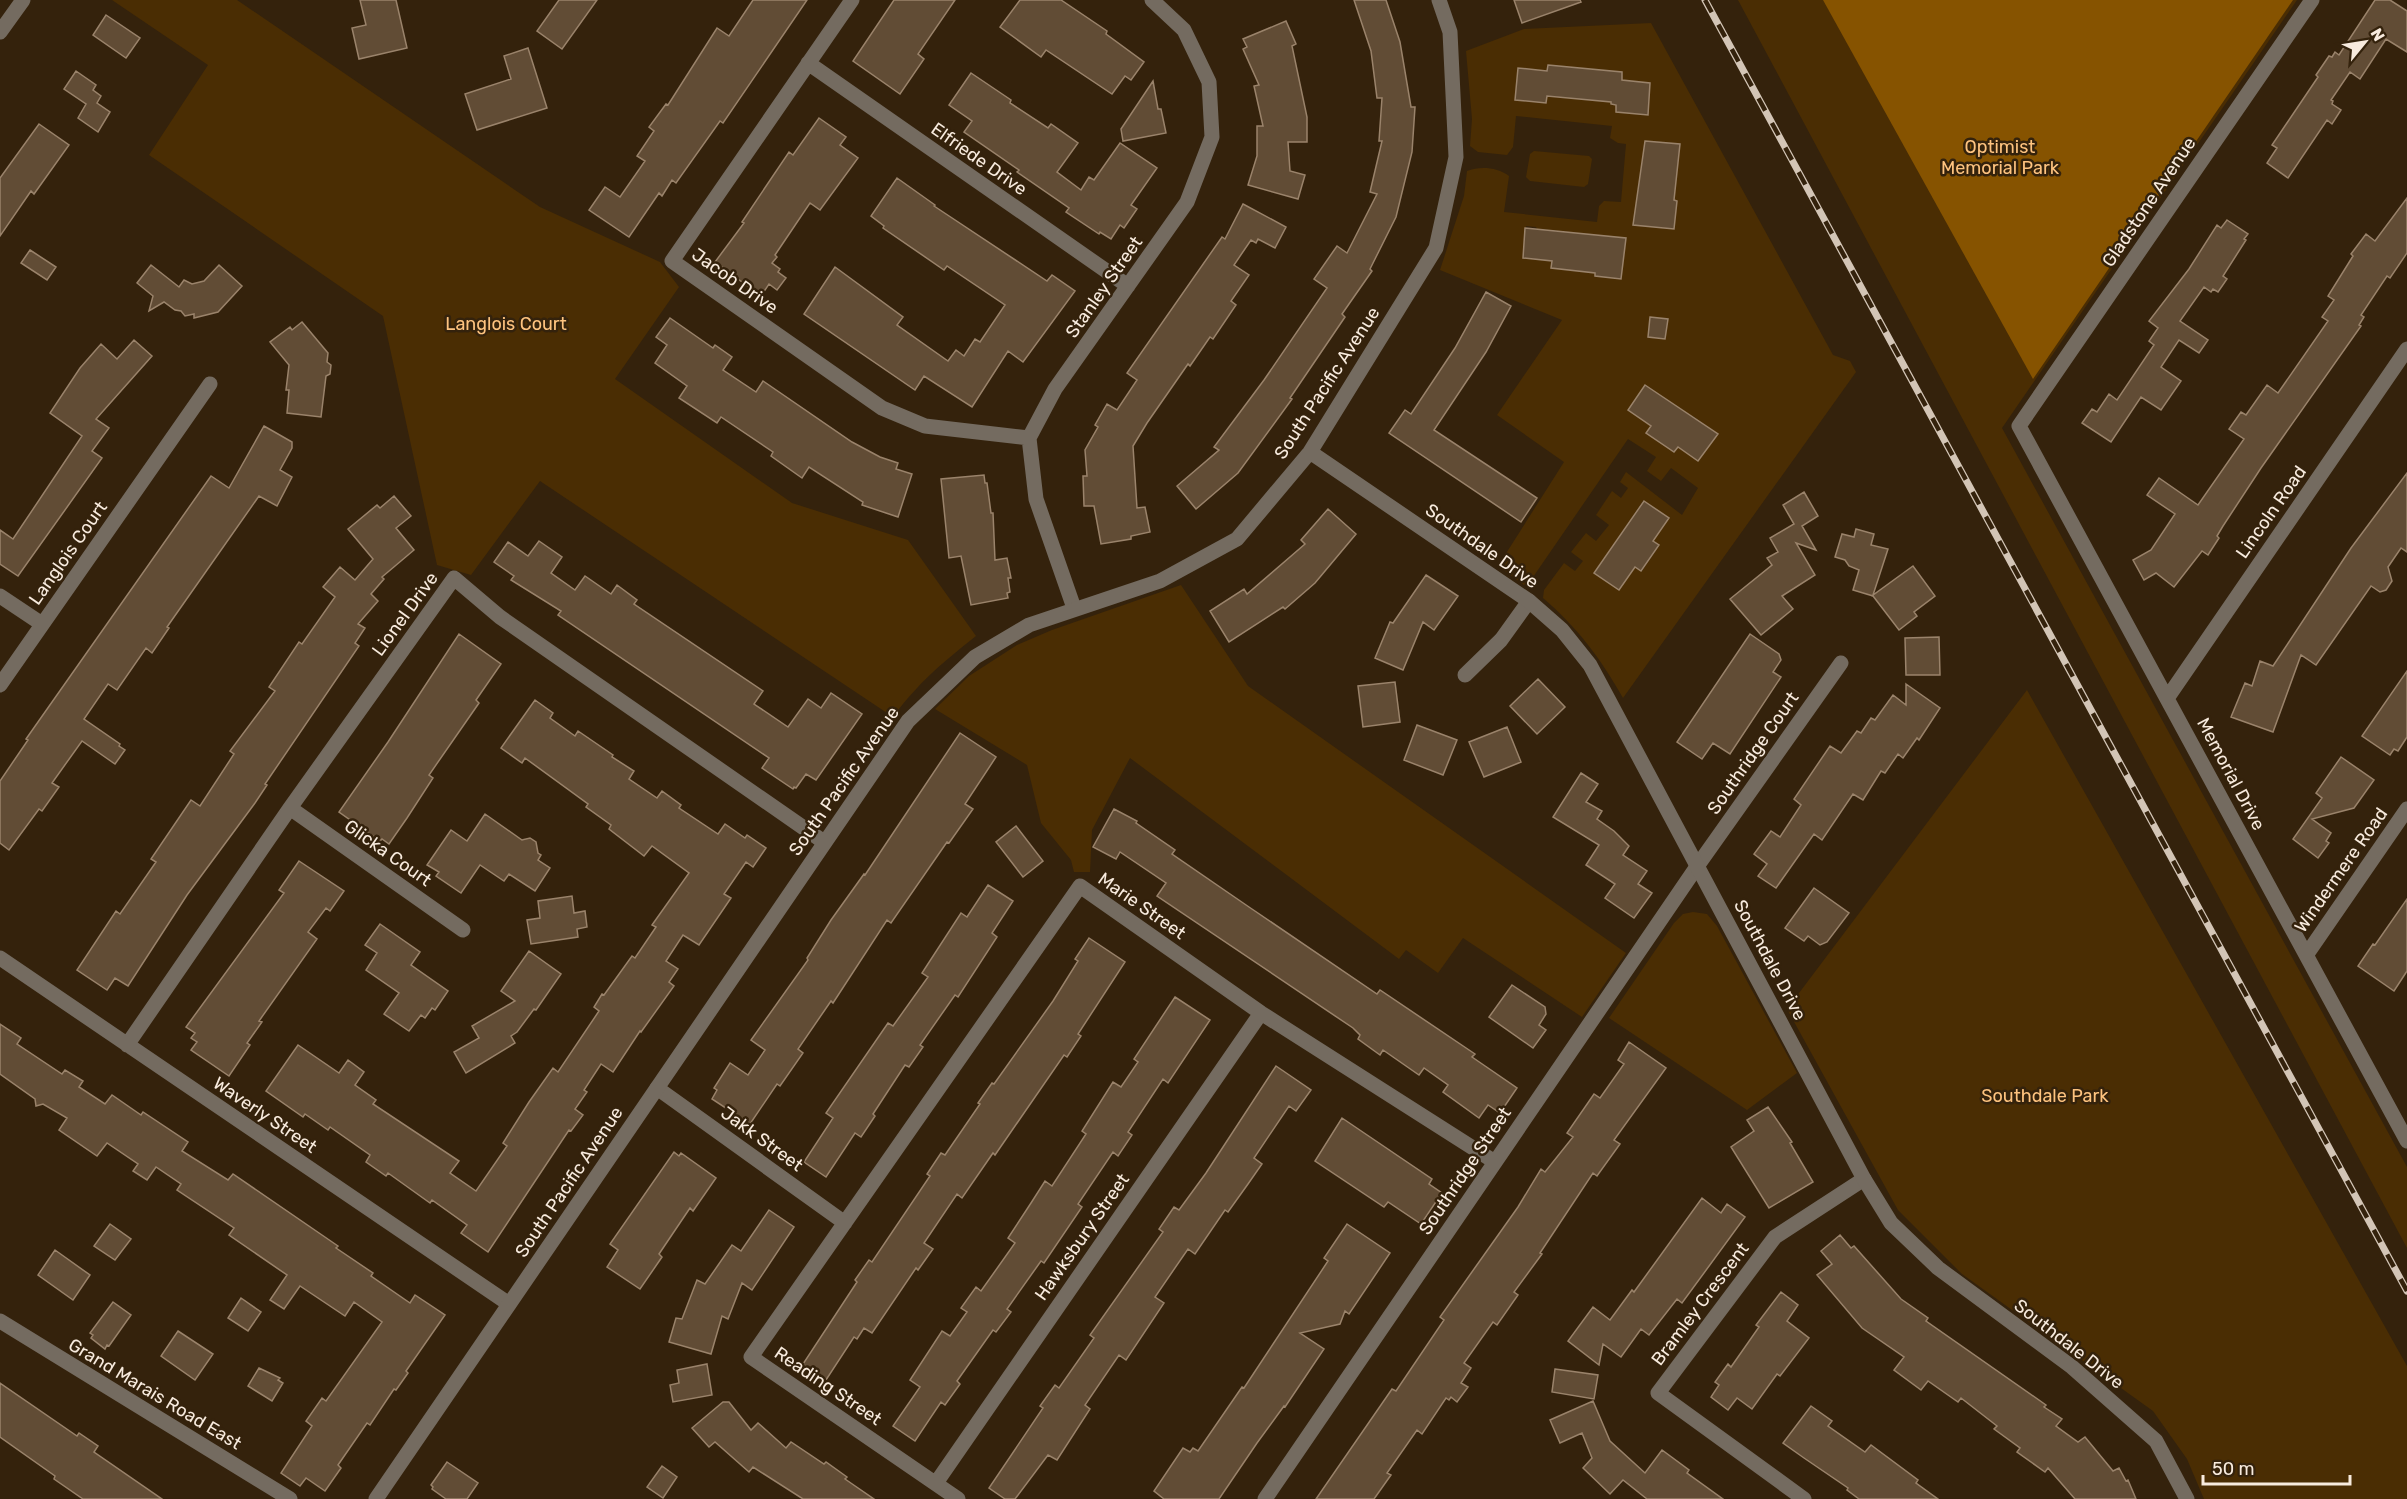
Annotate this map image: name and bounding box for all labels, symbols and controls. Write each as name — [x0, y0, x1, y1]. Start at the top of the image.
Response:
north arrow — [2335, 12, 2395, 72]
text: N — [2366, 25, 2389, 44]
street label: Elfriede Drive — [927, 118, 1031, 200]
street label: Gladstone Avenue — [2097, 133, 2201, 271]
park label: Optimist Memorial Park — [1941, 136, 2060, 179]
street label: Stanley Street — [1061, 232, 1147, 342]
street label: Jacob Drive — [688, 243, 782, 319]
street label: South Pacific Avenue — [1270, 303, 1384, 463]
park label: Langlois Court — [445, 313, 567, 335]
street label: Lincoln Road — [2231, 461, 2311, 563]
street label: Langlois Court — [24, 497, 112, 609]
street label: Southdale Drive — [1421, 499, 1543, 593]
street label: Lionel Drive — [367, 568, 443, 660]
street label: Southridge Court — [1703, 687, 1803, 819]
street label: South Pacific Avenue — [784, 702, 904, 860]
street label: Memorial Drive — [2192, 714, 2270, 834]
street label: Windermere Road — [2290, 803, 2392, 937]
street label: Glicka Court — [340, 815, 436, 891]
street label: Marie Street — [1094, 868, 1190, 944]
street label: Southdale Drive — [1729, 896, 1811, 1024]
street label: Waverly Street — [209, 1072, 321, 1158]
park label: Southdale Park — [1981, 1085, 2109, 1107]
street label: South Pacific Avenue — [510, 1102, 628, 1262]
street label: Jakk Street — [717, 1102, 807, 1176]
street label: Southridge Street — [1414, 1103, 1516, 1239]
street label: Hawksbury Street — [1030, 1169, 1134, 1305]
street label: Bramley Crescent — [1647, 1238, 1753, 1370]
street label: Southdale Drive — [2010, 1294, 2128, 1394]
street label: Grand Marais Road East — [65, 1334, 245, 1454]
street label: Reading Street — [770, 1342, 886, 1430]
scale bar — [2203, 1448, 2350, 1486]
text: 50 m — [2212, 1458, 2255, 1480]

